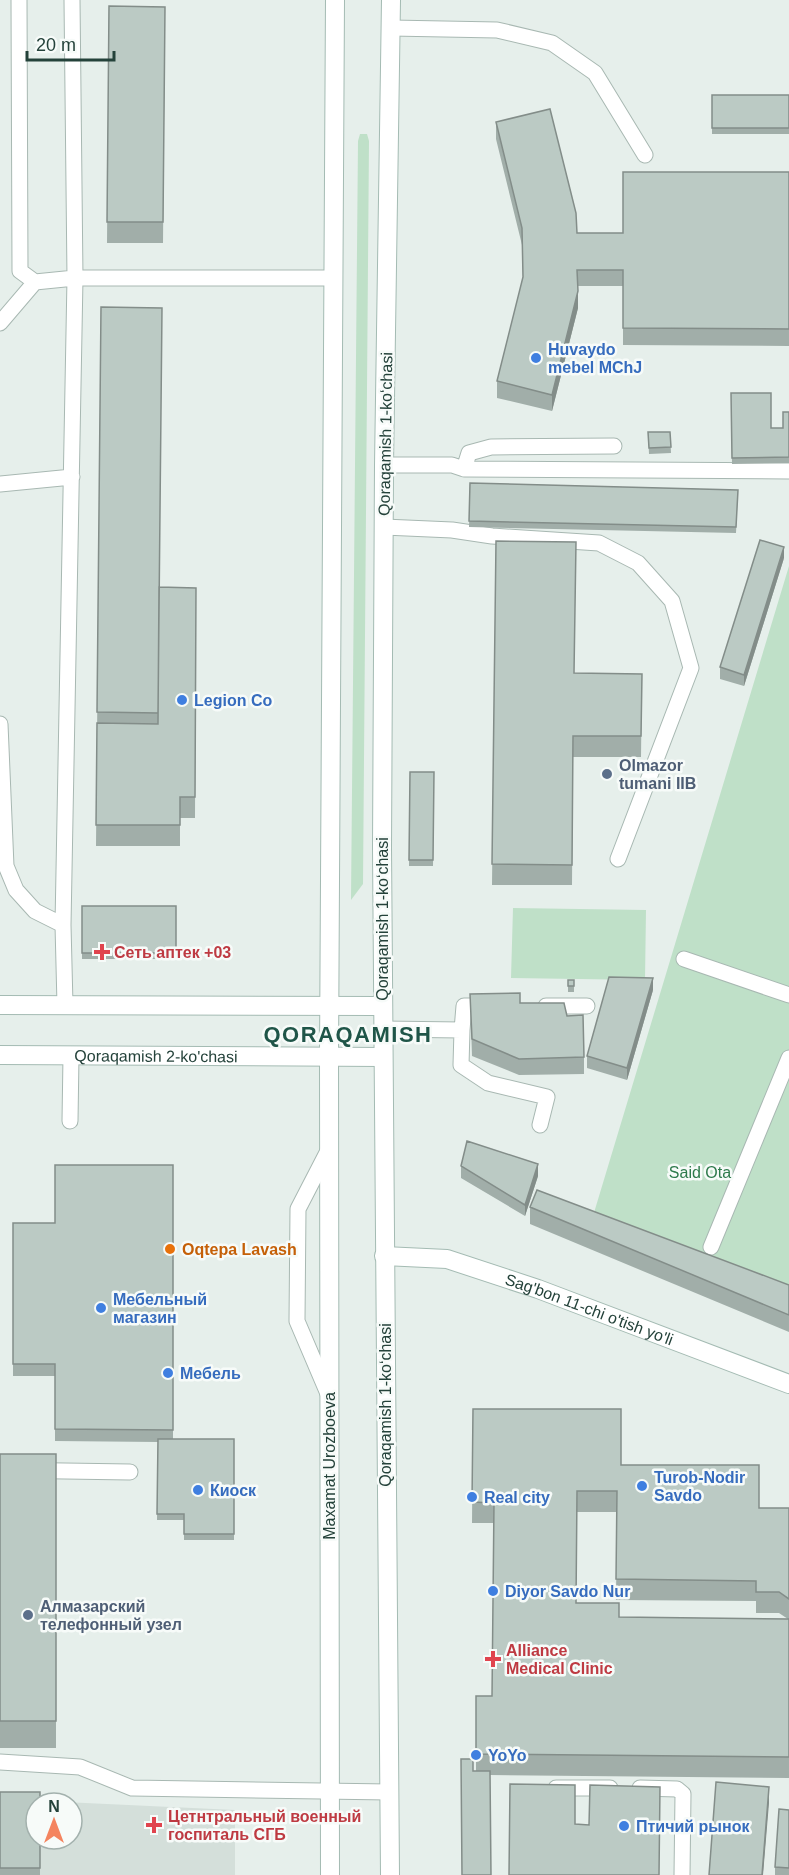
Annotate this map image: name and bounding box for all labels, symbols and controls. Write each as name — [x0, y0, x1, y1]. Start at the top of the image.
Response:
scale bar — [27, 24, 114, 62]
text: 20 m — [36, 35, 76, 55]
place label: Huvaydo mebel MChJ — [548, 341, 642, 376]
marker: Huvaydo mebel MChJ — [529, 351, 543, 365]
street label: Qoraqamish 1-koʻchasi — [376, 352, 395, 516]
place label: Legion Co — [194, 692, 272, 709]
marker: Legion Co — [175, 693, 189, 707]
place label: Olmazor tumani IIB — [619, 757, 696, 792]
marker: Olmazor tumani IIB — [600, 767, 614, 781]
street label: Qoraqamish 1-koʻchasi — [374, 837, 391, 1001]
place label: Сеть аптек +03 — [114, 944, 231, 961]
marker: Сеть аптек +03 — [95, 945, 109, 959]
district label: QORAQAMISH — [264, 1022, 433, 1047]
street label: Qoraqamish 2-ko'chasi — [74, 1047, 238, 1065]
park label: Said Ota — [669, 1164, 731, 1181]
place label: Oqtepa Lavash — [182, 1241, 297, 1258]
marker: Oqtepa Lavash — [163, 1242, 177, 1256]
street label: Sag'bon 11-chi o'tish yo'li — [503, 1271, 676, 1348]
place label: Мебельный магазин — [113, 1291, 207, 1326]
marker: Мебельный магазин — [94, 1301, 108, 1315]
street label: Qoraqamish 1-koʻchasi — [377, 1323, 394, 1487]
place label: Мебель — [180, 1365, 241, 1382]
marker: Мебель — [161, 1366, 175, 1380]
street label: Maxamat Urozboeva — [321, 1392, 338, 1540]
place label: Turob-Nodir Savdo — [654, 1469, 745, 1504]
marker: Turob-Nodir Savdo — [635, 1479, 649, 1493]
place label: Киоск — [210, 1482, 257, 1499]
marker: Киоск — [191, 1483, 205, 1497]
place label: Real city — [484, 1489, 550, 1506]
marker: Real city — [465, 1490, 479, 1504]
place label: Diyor Savdo Nur — [505, 1583, 630, 1600]
marker: Diyor Savdo Nur — [486, 1584, 500, 1598]
place label: Алмазарский телефонный узел — [40, 1598, 182, 1633]
marker: Алмазарский телефонный узел — [21, 1608, 35, 1622]
place label: Alliance Medical Clinic — [506, 1642, 613, 1677]
marker: Alliance Medical Clinic — [484, 1650, 502, 1668]
place label: YoYo — [488, 1747, 527, 1764]
marker: YoYo — [469, 1748, 483, 1762]
north arrow — [24, 1791, 84, 1851]
text: N — [48, 1798, 60, 1815]
place label: Цетнтральный военный госпиталь СГБ — [168, 1808, 361, 1843]
marker: Цетнтральный военный госпиталь СГБ — [145, 1816, 163, 1834]
place label: Птичий рынок — [636, 1818, 750, 1835]
marker: Птичий рынок — [617, 1819, 631, 1833]

